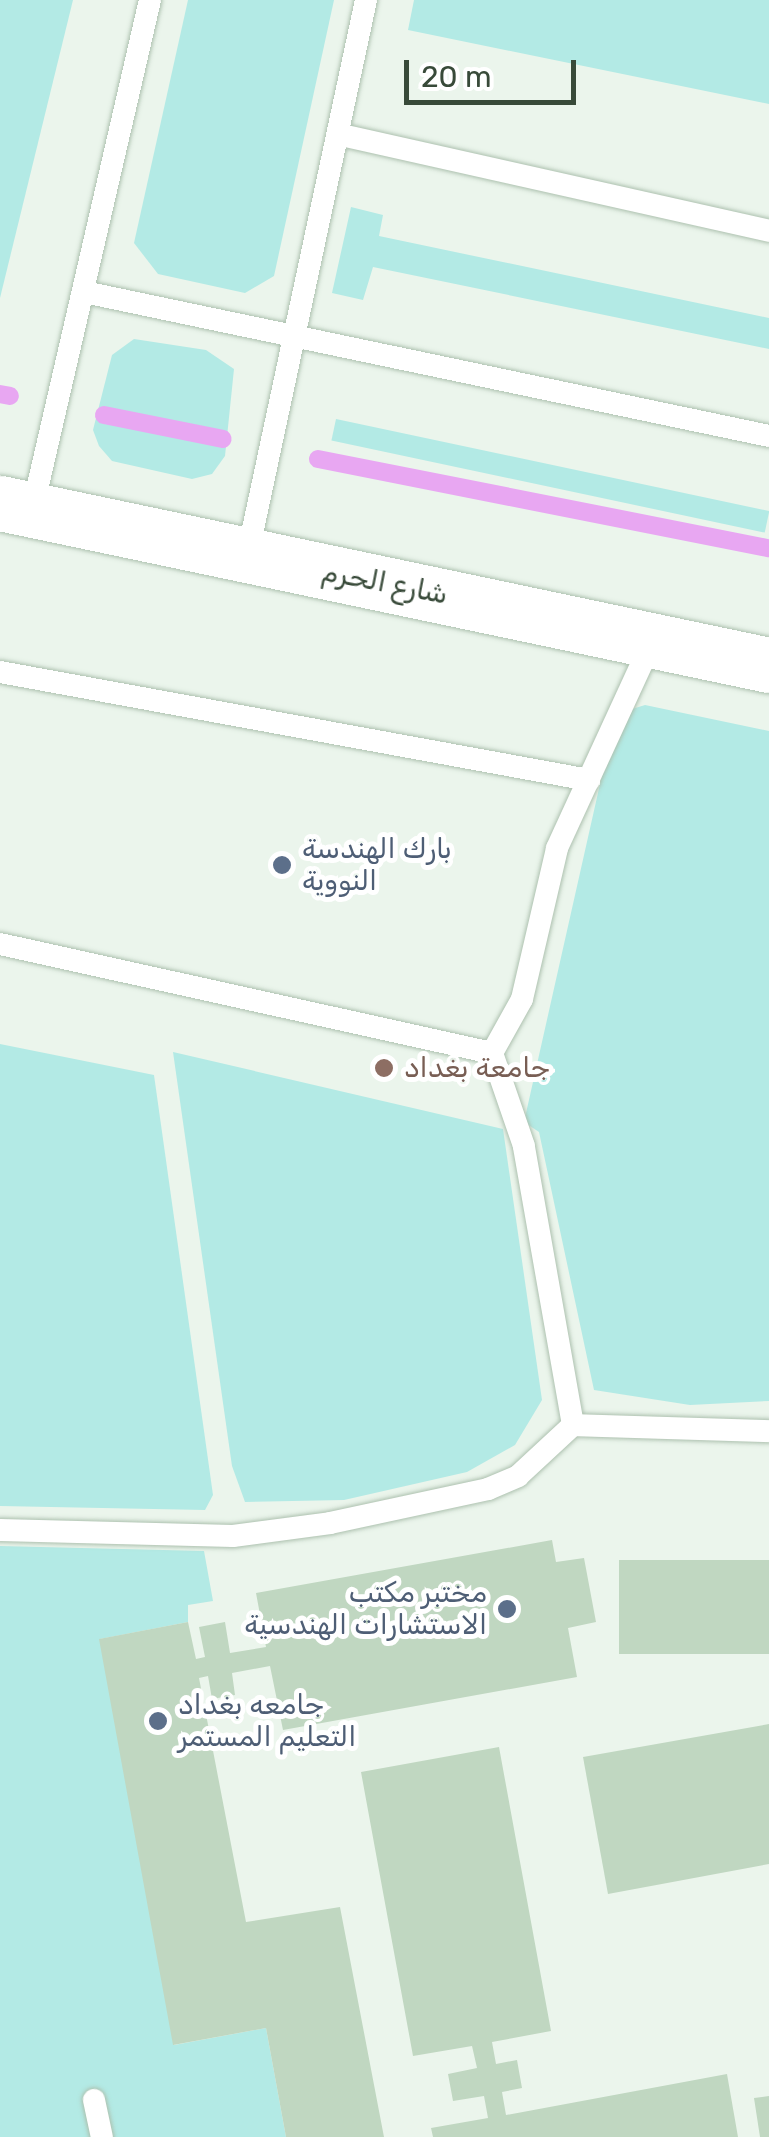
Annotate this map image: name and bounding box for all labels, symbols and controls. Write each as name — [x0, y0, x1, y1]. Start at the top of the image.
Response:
scale bar — [409, 40, 582, 102]
text: 20 m — [421, 59, 492, 95]
street label: شارع الحرم — [319, 554, 451, 612]
place label: بارك الهندسة النووية — [302, 832, 452, 898]
marker: بارك الهندسة النووية — [271, 854, 293, 876]
place label: جامعة بغداد — [404, 1051, 550, 1085]
marker: جامعة بغداد — [373, 1057, 395, 1079]
place label: مختبر مكتب الاستشارات الهندسية — [244, 1576, 487, 1642]
marker: مختبر مكتب الاستشارات الهندسية — [496, 1598, 518, 1620]
place label: جامعه بغداد التعليم المستمر — [178, 1688, 356, 1754]
marker: جامعه بغداد التعليم المستمر — [147, 1710, 169, 1732]

